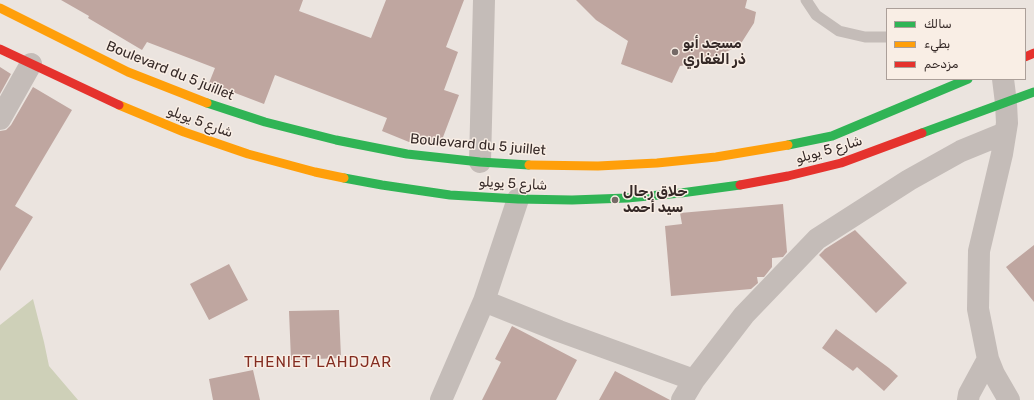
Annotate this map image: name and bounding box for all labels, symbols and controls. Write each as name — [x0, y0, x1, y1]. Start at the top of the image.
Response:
legend — [886, 8, 1026, 80]
text: سالك — [924, 17, 952, 31]
place label: مسجد أبو ذر الغفاري — [683, 36, 746, 68]
text: بطيء — [924, 37, 950, 51]
street label: Boulevard du 5 juillet — [104, 38, 236, 104]
marker: مسجد أبو ذر الغفاري — [670, 47, 680, 57]
text: مزدحم — [924, 57, 958, 71]
street label: شارع 5 يويلو — [165, 102, 235, 142]
street label: Boulevard du 5 juillet — [409, 131, 547, 159]
street label: شارع 5 يويلو — [794, 132, 864, 168]
street label: شارع 5 يويلو — [478, 174, 548, 194]
place label: حلاق رجال سيد أحمد — [623, 184, 687, 216]
marker: حلاق رجال سيد أحمد — [610, 195, 620, 205]
district label: THENIET LAHDJAR — [244, 354, 392, 372]

